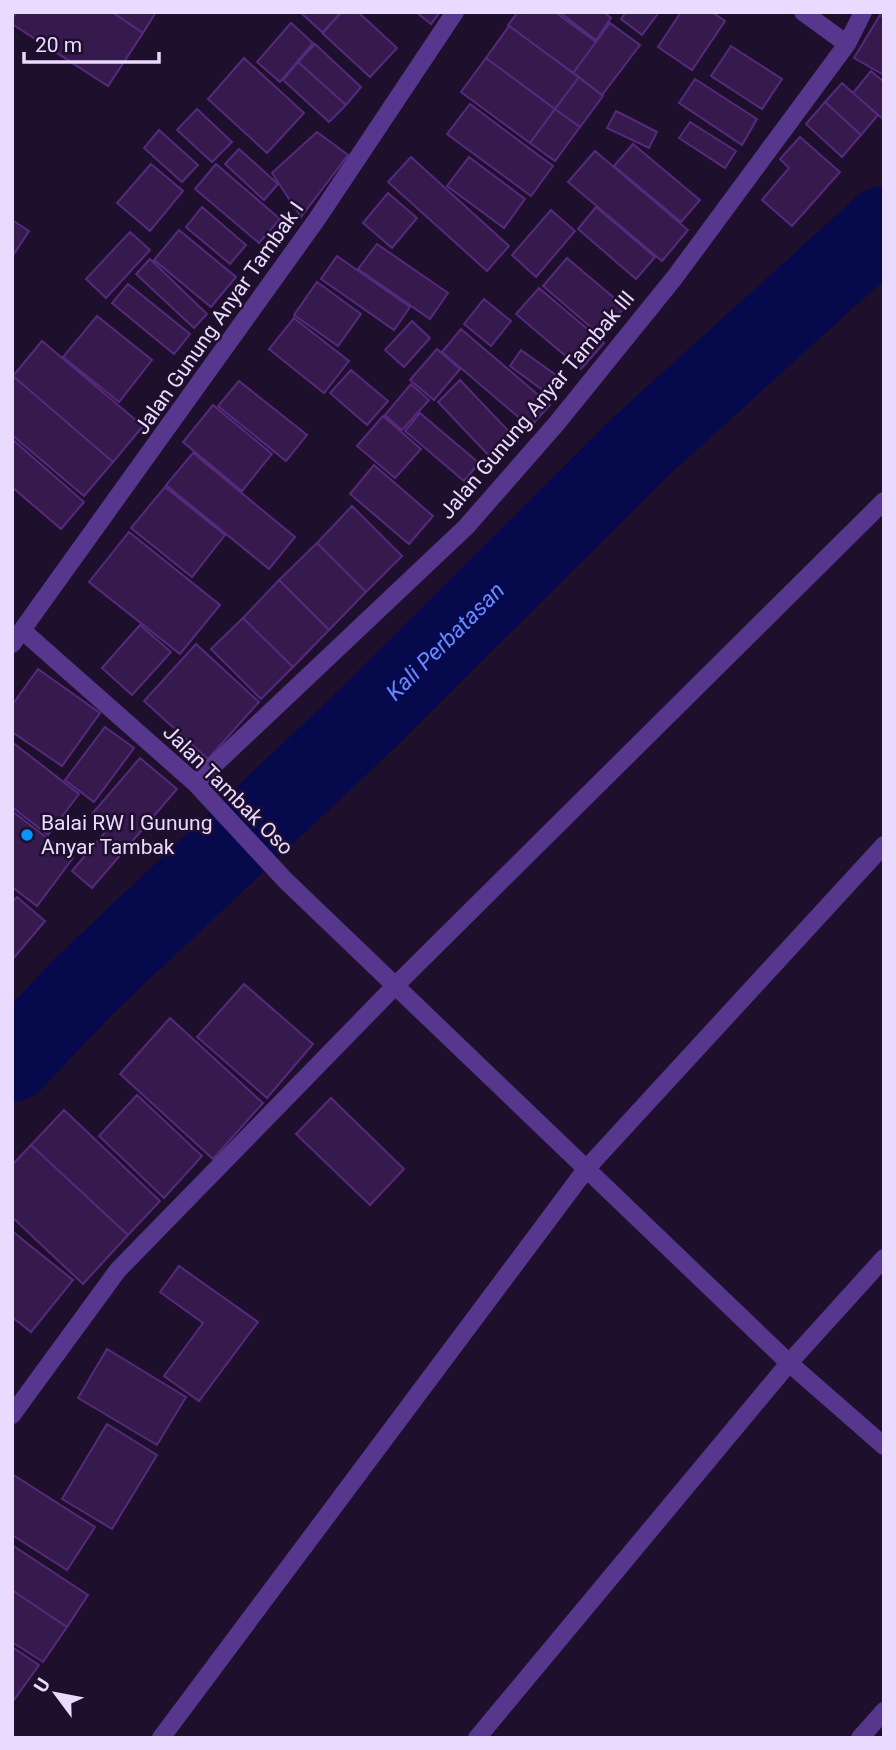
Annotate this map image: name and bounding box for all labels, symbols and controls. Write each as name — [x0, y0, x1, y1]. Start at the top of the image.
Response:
scale bar — [24, 21, 159, 65]
text: 20 m — [35, 33, 82, 57]
street label: Jalan Gunung Anyar Tambak I — [129, 197, 309, 439]
street label: Jalan Gunung Anyar Tambak III — [435, 286, 639, 524]
water label: Kali Perbatasan — [381, 577, 510, 706]
street label: Jalan Tambak Oso — [158, 720, 298, 860]
place label: Balai RW I Gunung Anyar Tambak — [41, 811, 213, 859]
marker: Balai RW I Gunung Anyar Tambak — [19, 827, 35, 843]
north arrow — [21, 1659, 91, 1729]
text: U — [29, 1674, 55, 1697]

